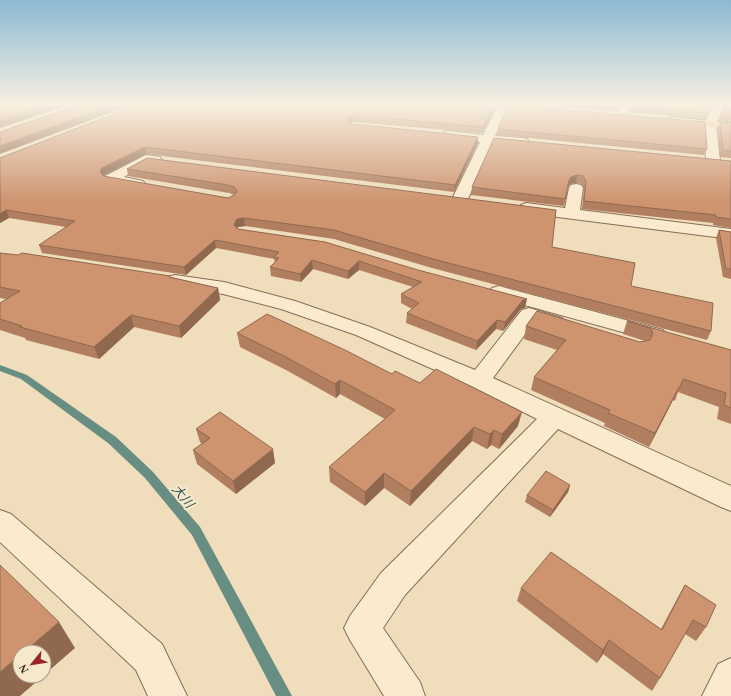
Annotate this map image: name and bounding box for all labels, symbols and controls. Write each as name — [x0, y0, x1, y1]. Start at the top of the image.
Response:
water label: 大川 — [169, 481, 198, 512]
north arrow — [12, 644, 52, 684]
text: N — [16, 663, 31, 675]

